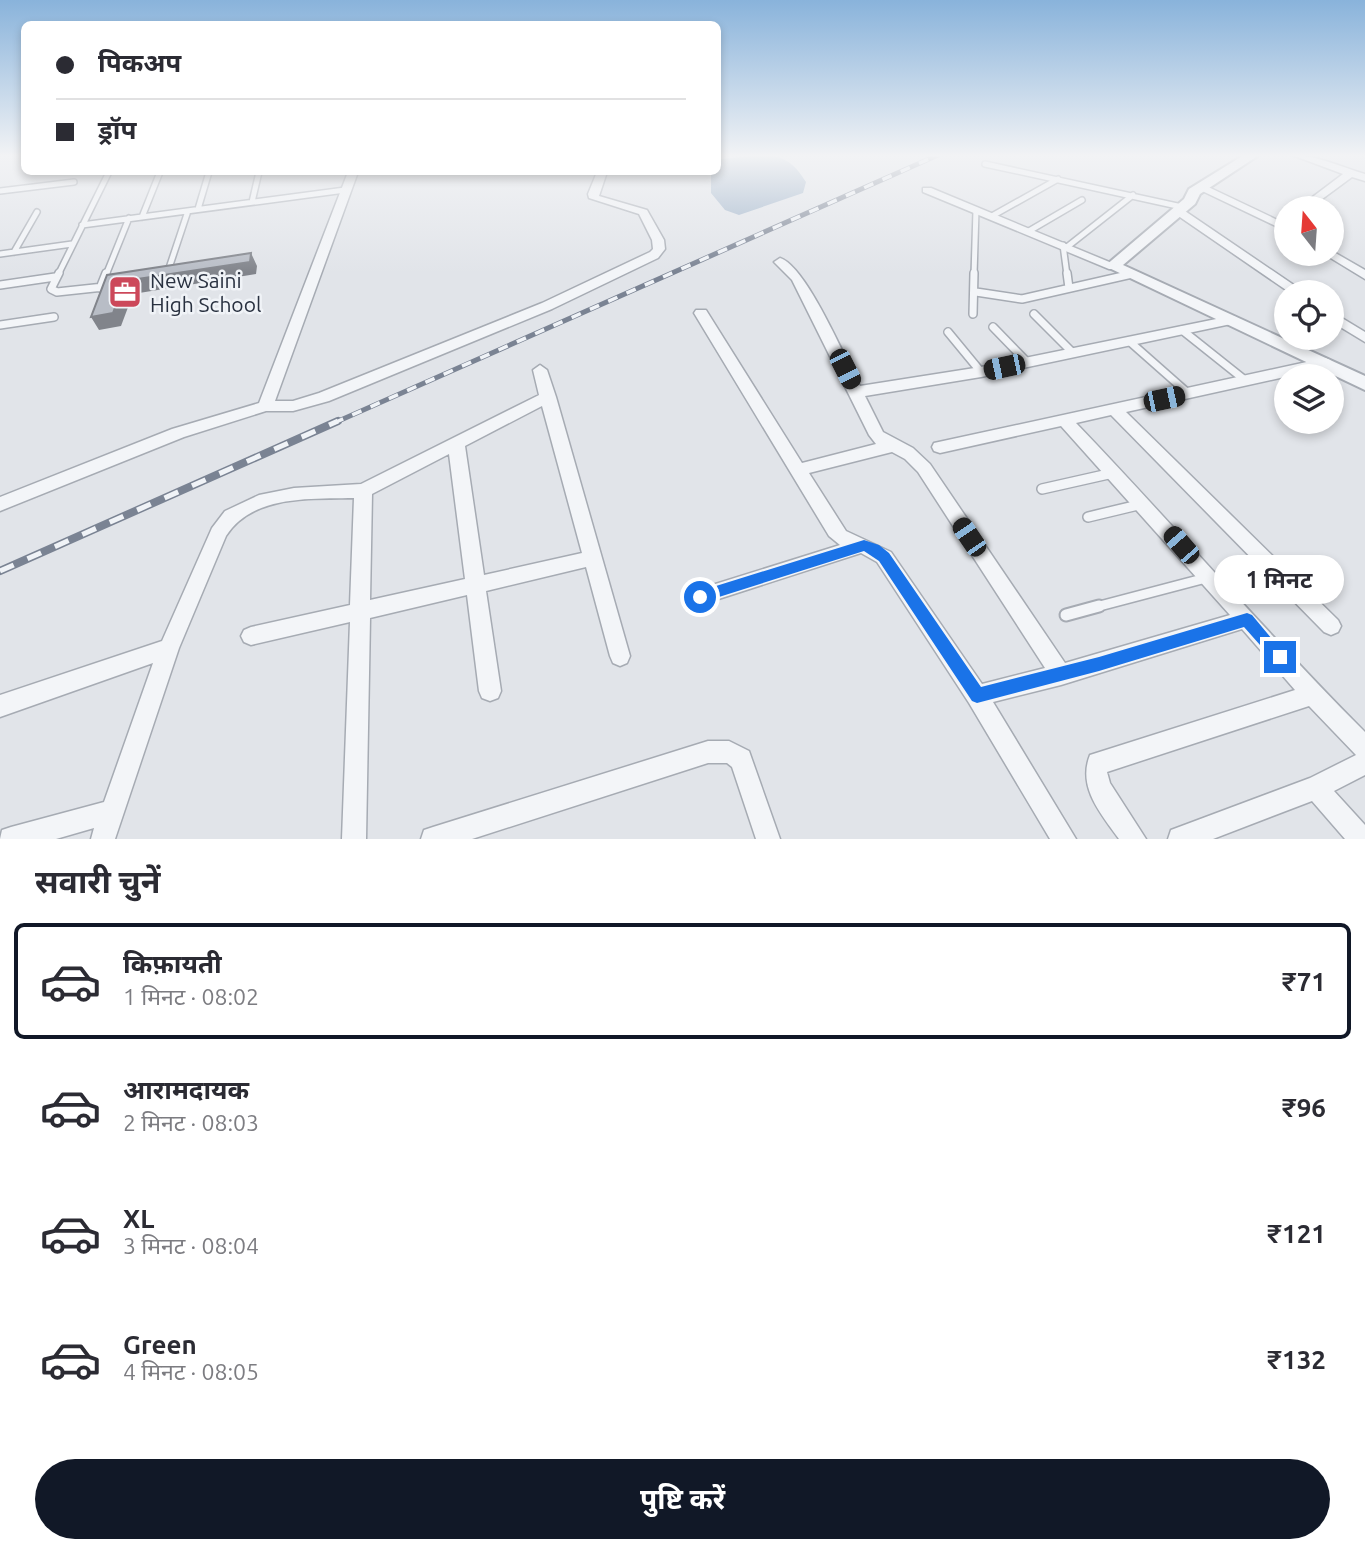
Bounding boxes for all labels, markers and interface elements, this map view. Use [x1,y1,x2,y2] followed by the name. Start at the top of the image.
[98,48,181,77] text: पिकअप
[98,115,136,144] text: ड्रॉप
[1274,196,1344,266] north arrow
[1274,196,1344,434] map controls
[150,268,261,316] place label: New Saini High School
[106,273,144,311] office icon: New Saini High School
[1274,280,1344,350] button: locate
[827,346,864,392] car
[982,352,1027,382] car
[1274,364,1344,434] button: layers
[1142,384,1187,414] car
[949,514,990,560] car
[1160,522,1203,568] car
[1215,556,1345,604] callout: 1 मिनट
[1246,567,1312,592] text: 1 मिनट
[684,581,716,613] route start
[1264,641,1296,673] route end
[35,863,160,899] text: सवारी चुनें
[123,949,222,978] text: किफ़ायती
[39,950,102,1013] icon: car
[1282,967,1326,996] text: ₹71
[123,984,259,1009] text: 1 मिनट · 08:02
[123,1075,249,1104] text: आरामदायक
[39,1076,102,1139] icon: car
[1282,1093,1326,1122] text: ₹96
[123,1110,259,1135] text: 2 मिनट · 08:03
[39,1202,102,1265] icon: car
[123,1204,154,1233] text: XL
[1267,1219,1326,1248] text: ₹121
[123,1233,259,1258] text: 3 मिनट · 08:04
[39,1328,102,1391] icon: car
[123,1330,197,1359] text: Green
[1267,1345,1326,1374] text: ₹132
[123,1359,259,1384] text: 4 मिनट · 08:05
[35,1459,1330,1539] button: पुष्टि करें

